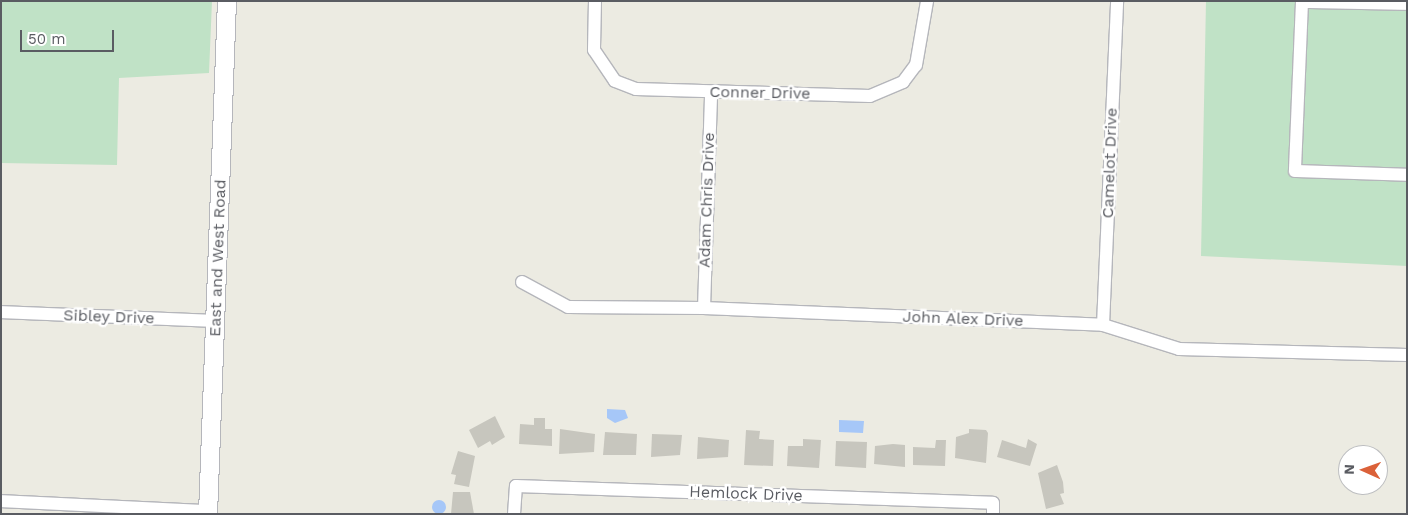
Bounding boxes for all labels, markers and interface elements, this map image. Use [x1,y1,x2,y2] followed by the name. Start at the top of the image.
[22,20,116,52] scale bar
[28,30,65,48] text: 50 m
[709,83,811,103] street label: Conner Drive
[1098,107,1122,219] street label: Camelot Drive
[695,132,719,268] street label: Adam Chris Drive
[206,179,230,337] street label: East and West Road
[63,306,155,328] street label: Sibley Drive
[902,307,1024,331] street label: John Alex Drive
[1338,445,1388,495] north arrow
[1341,464,1357,475] text: N
[689,482,803,506] street label: Hemlock Drive

